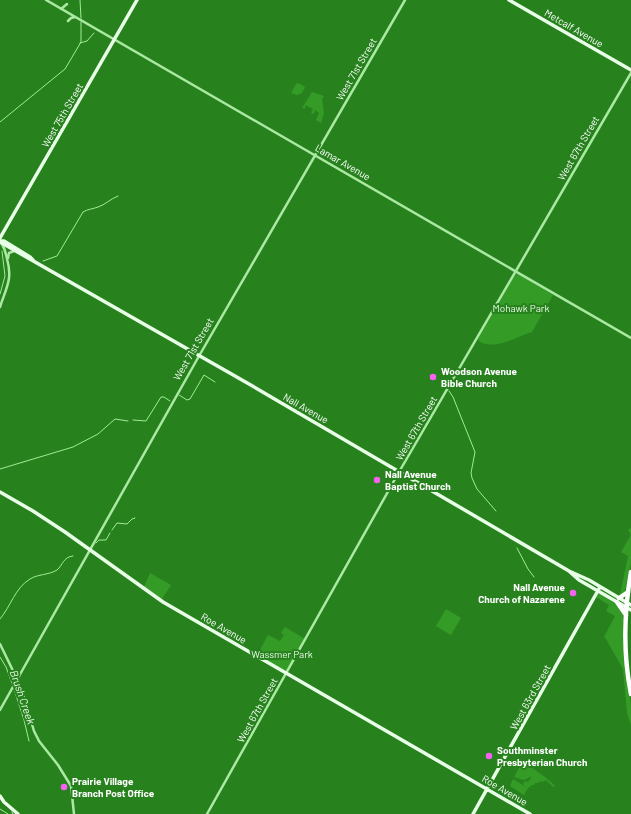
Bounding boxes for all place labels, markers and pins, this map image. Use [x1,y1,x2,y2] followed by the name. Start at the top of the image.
[441,365,517,389] place label: Woodson Avenue Bible Church
[428,372,438,382] marker: Woodson Avenue Bible Church
[385,468,451,492] place label: Nall Avenue Baptist Church
[372,475,382,485] marker: Nall Avenue Baptist Church
[478,581,566,605] place label: Nall Avenue Church of Nazarene
[568,588,578,598] marker: Nall Avenue Church of Nazarene
[497,744,587,768] place label: Southminster Presbyterian Church
[484,751,494,761] marker: Southminster Presbyterian Church
[72,775,155,799] place label: Prairie Village Branch Post Office
[59,782,69,792] marker: Prairie Village Branch Post Office

